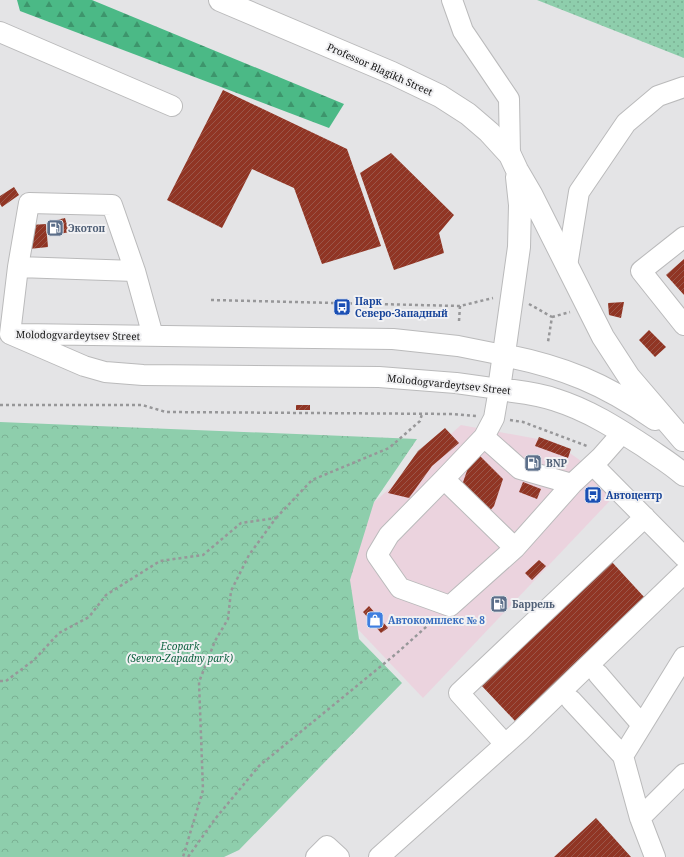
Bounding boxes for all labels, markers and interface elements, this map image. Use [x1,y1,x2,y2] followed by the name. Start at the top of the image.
[325,39,435,99] street label: Professor Blagikh Street
[45,218,65,238] fuel station icon: Экотоп
[68,221,105,235] place label: Экотоп
[355,294,448,320] place label: Парк Северо-Западный
[332,297,352,317] bus stop icon: Парк Северо-Западный
[16,327,141,343] street label: Molodogvardeytsev Street
[386,371,512,398] street label: Molodogvardeytsev Street
[523,453,543,473] fuel station icon: BNP
[546,456,568,470] place label: BNP
[583,485,603,505] bus stop icon: Автоцентр
[606,488,663,502] place label: Автоцентр
[489,594,509,614] fuel station icon: Баррель
[512,597,555,611] place label: Баррель
[365,610,385,630] shop icon: Автокомплекс № 8
[388,613,485,627] place label: Автокомплекс № 8
[127,639,233,665] park label: Ecopark (Severo-Zapadny park)

